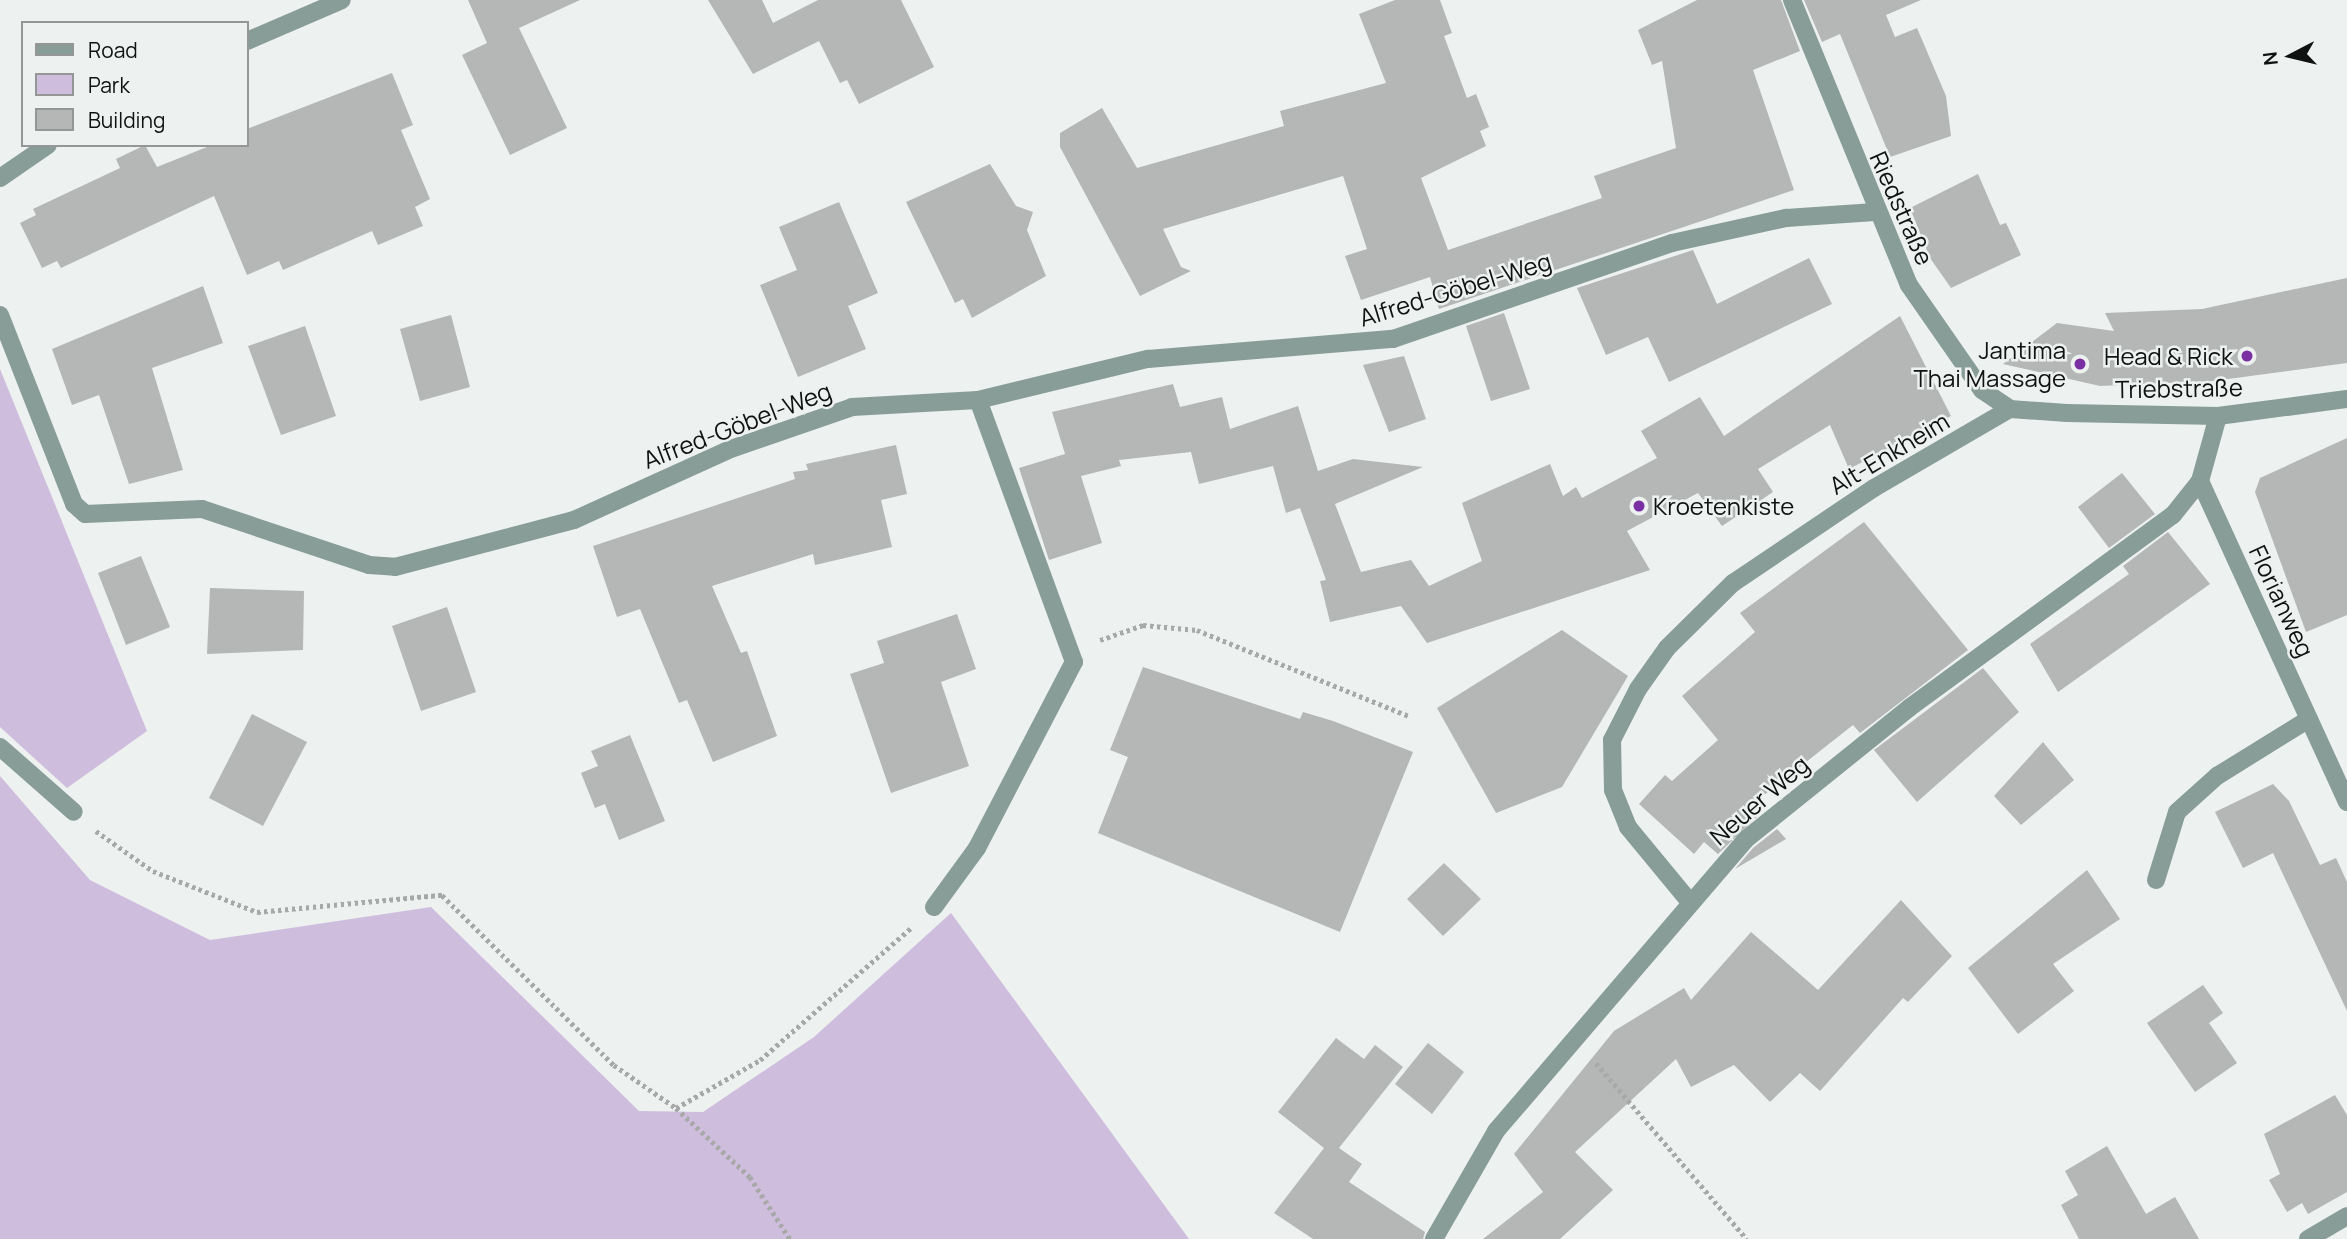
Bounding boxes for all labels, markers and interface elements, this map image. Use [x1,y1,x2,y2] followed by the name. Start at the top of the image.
[21,21,248,147] legend
[2256,21,2326,91] north arrow
[88,36,138,64] text: Road
[2256,50,2284,67] text: N
[88,71,130,99] text: Park
[88,106,165,134] text: Building
[1864,147,1940,269] street label: Riedstraße
[1356,246,1554,332] street label: Alfred-Göbel-Weg
[1913,336,2066,392] place label: Jantima Thai Massage
[2104,342,2233,370] place label: Head & Rick
[2239,348,2255,364] marker: Head & Rick
[2072,356,2088,372] marker: Jantima Thai Massage
[2115,372,2243,404] street label: Triebstraße
[639,376,835,474] street label: Alfred-Göbel-Weg
[1824,406,1954,500] street label: Alt-Enkheim
[1653,492,1794,520] place label: Kroetenkiste
[1631,498,1647,514] marker: Kroetenkiste
[2244,541,2320,661] street label: Florianweg
[1704,749,1814,851] street label: Neuer Weg

